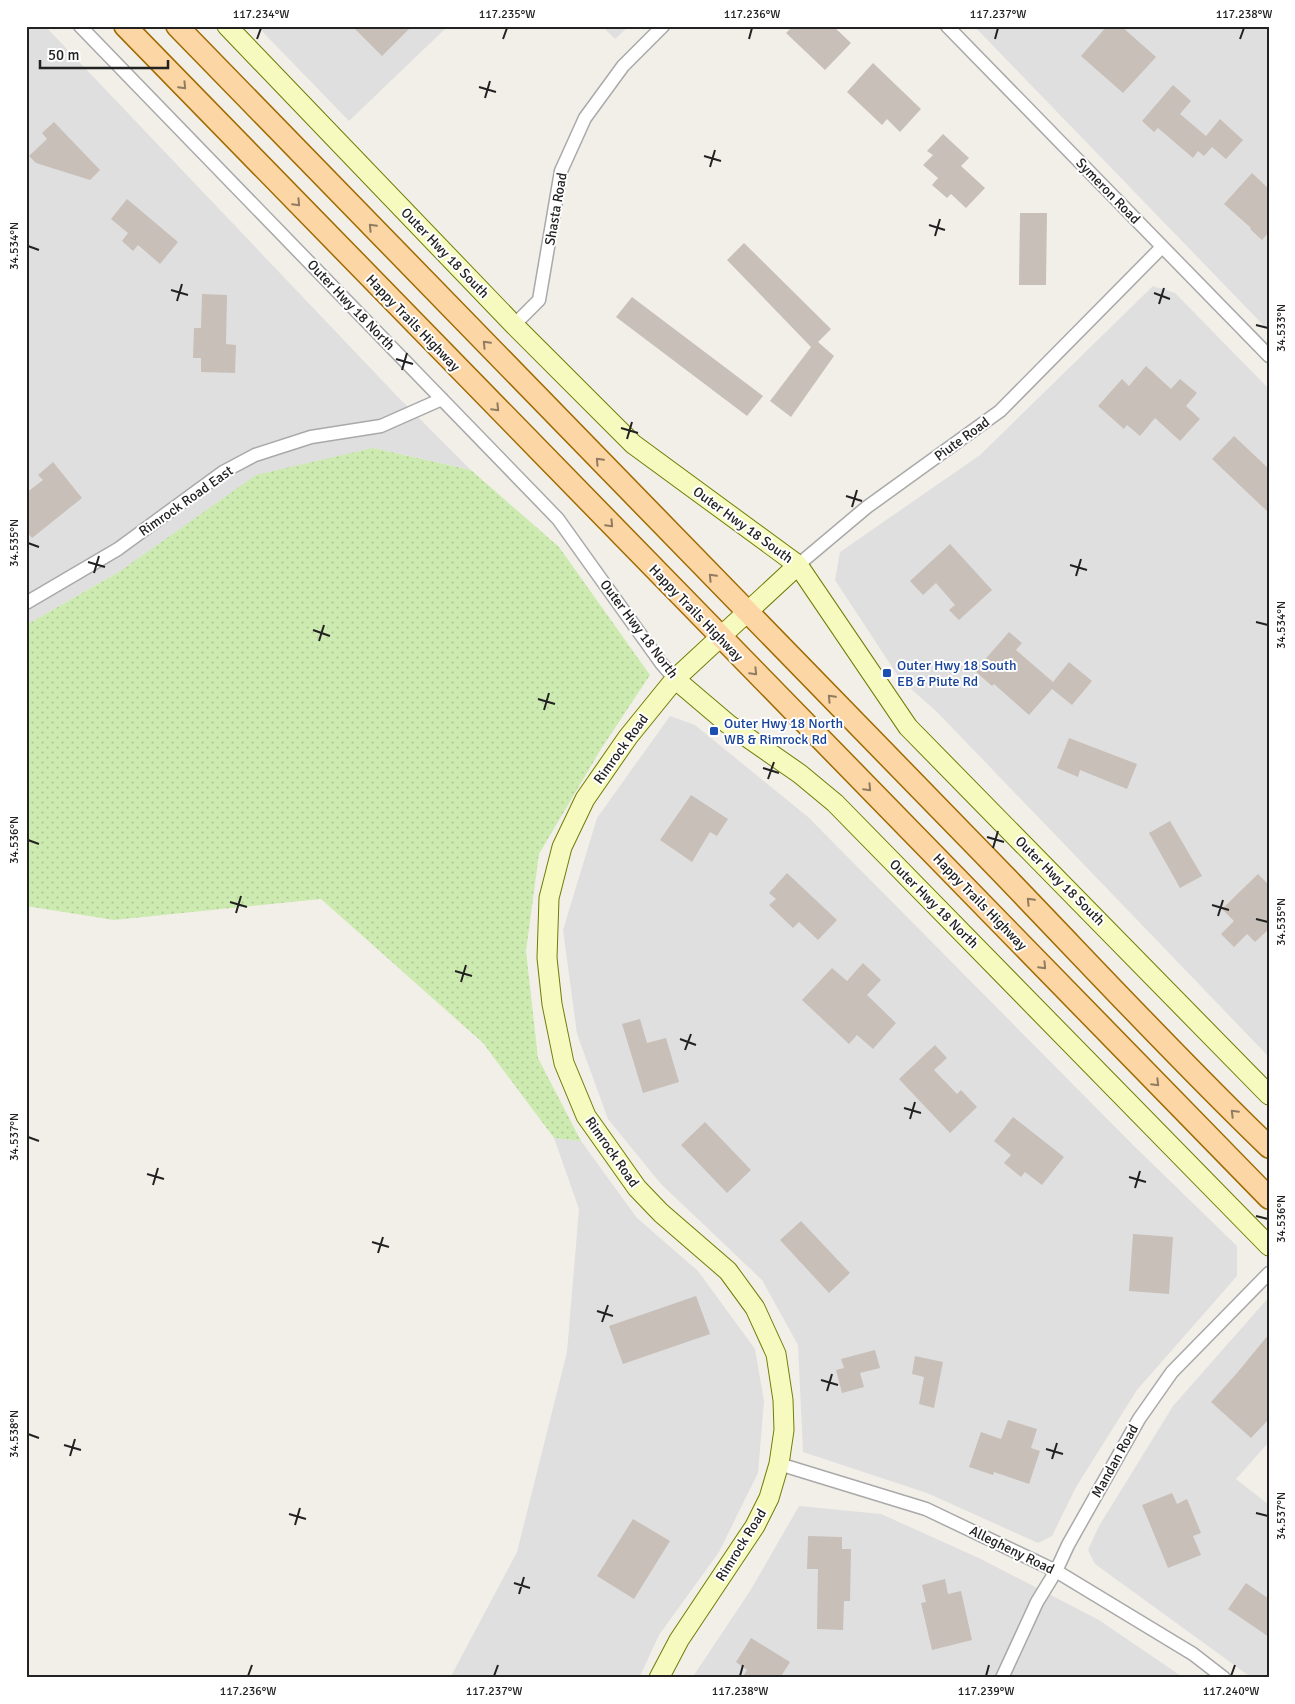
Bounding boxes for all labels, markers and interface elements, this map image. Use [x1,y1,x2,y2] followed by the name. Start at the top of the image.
[233,7,289,22] text: 117.234°W
[479,7,535,22] text: 117.235°W
[724,7,780,22] text: 117.236°W
[970,7,1026,22] text: 117.237°W
[1216,7,1272,22] text: 117.238°W
[40,38,168,70] scale bar
[48,46,79,64] text: 50 m
[178,81,187,90] one-way arrow
[1072,155,1144,227] street label: Symeron Road
[541,171,571,247] street label: Shasta Road
[291,197,300,206] one-way arrow
[397,204,493,302] street label: Outer Hwy 18 South
[7,222,22,270] text: 34.534°N
[369,224,378,233] one-way arrow
[304,256,398,354] street label: Outer Hwy 18 North
[362,271,464,375] street label: Happy Trails Highway
[1274,304,1289,352] text: 34.533°N
[483,341,492,350] one-way arrow
[491,402,500,411] one-way arrow
[931,413,993,465] street label: Piute Road
[596,457,605,466] one-way arrow
[136,462,237,540] street label: Rimrock Road East
[690,483,796,567] street label: Outer Hwy 18 South
[7,519,22,567] text: 34.535°N
[604,519,613,528] one-way arrow
[645,561,747,665] street label: Happy Trails Highway
[709,574,718,583] one-way arrow
[596,576,682,682] street label: Outer Hwy 18 North
[1274,601,1289,649] text: 34.534°N
[897,657,1017,690] place label: Outer Hwy 18 South EB & Piute Rd
[748,666,757,675] one-way arrow
[881,667,893,679] marker: Outer Hwy 18 South EB & Piute Rd
[827,695,836,704] one-way arrow
[590,711,652,787] street label: Rimrock Road
[724,715,843,748] place label: Outer Hwy 18 North WB & Rimrock Rd
[708,725,720,737] marker: Outer Hwy 18 North WB & Rimrock Rd
[862,782,871,791] one-way arrow
[7,816,22,864] text: 34.536°N
[1012,833,1108,929] street label: Outer Hwy 18 South
[929,850,1031,954] street label: Happy Trails Highway
[886,856,982,952] street label: Outer Hwy 18 North
[1027,898,1036,907] one-way arrow
[1274,898,1289,946] text: 34.535°N
[1037,961,1046,970] one-way arrow
[1150,1077,1159,1086] one-way arrow
[1231,1109,1240,1118] one-way arrow
[7,1113,22,1161] text: 34.537°N
[581,1113,643,1191] street label: Rimrock Road
[1274,1195,1289,1243] text: 34.536°N
[7,1410,22,1458] text: 34.538°N
[1088,1421,1142,1501] street label: Mandan Road
[1274,1492,1289,1540] text: 34.537°N
[712,1506,770,1584] street label: Rimrock Road
[967,1522,1057,1578] street label: Allegheny Road
[220,1684,276,1699] text: 117.236°W
[466,1684,522,1699] text: 117.237°W
[712,1684,768,1699] text: 117.238°W
[958,1684,1014,1699] text: 117.239°W
[1203,1684,1259,1699] text: 117.240°W

